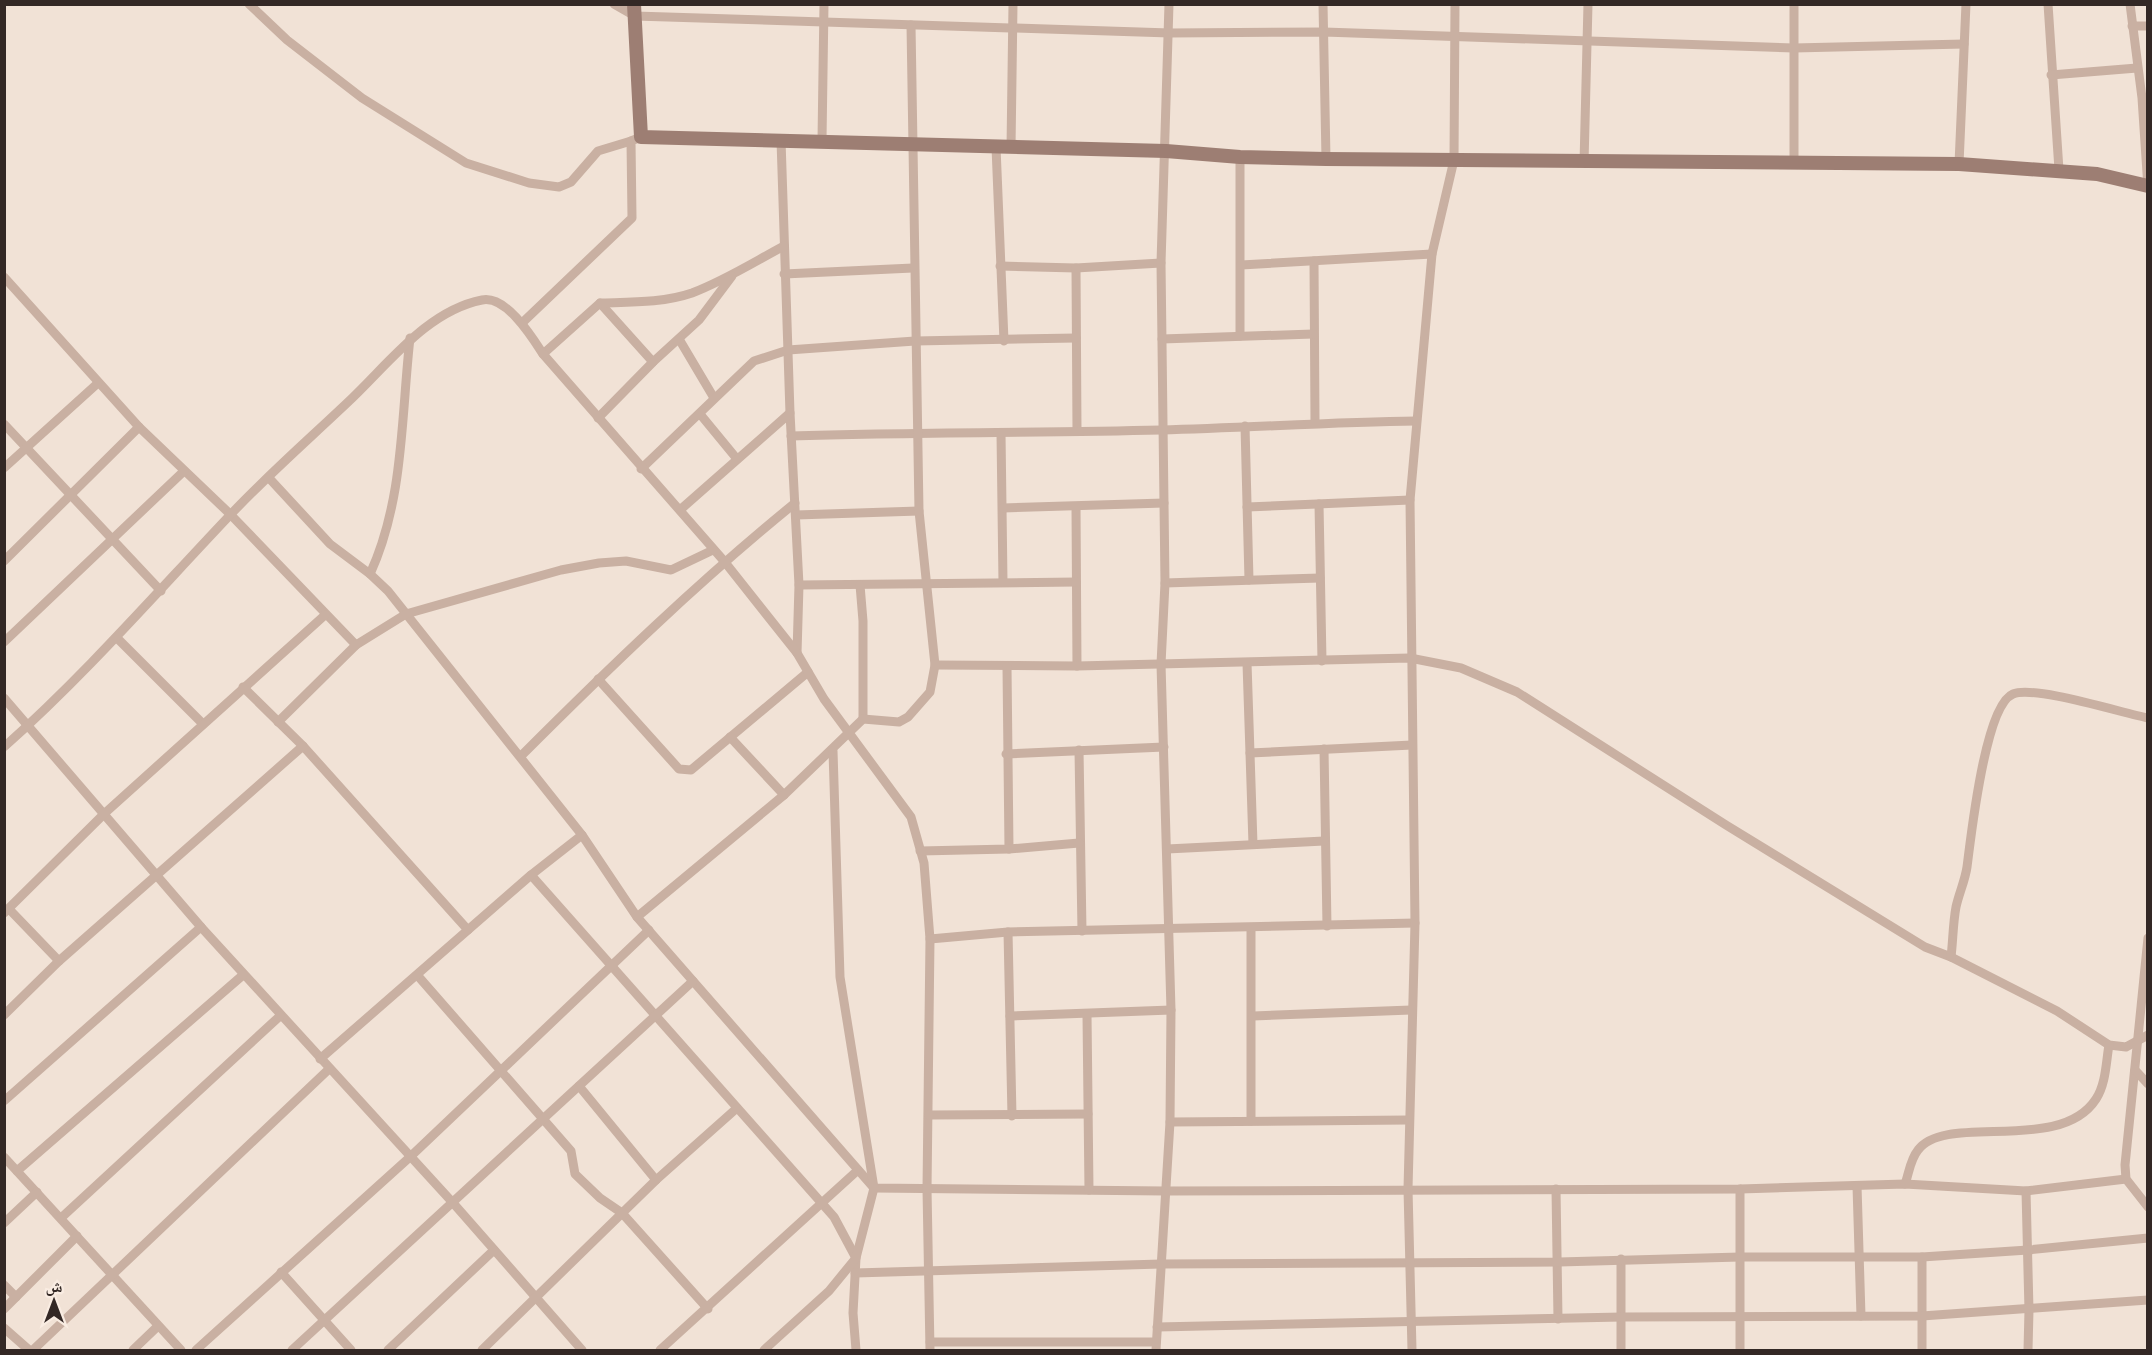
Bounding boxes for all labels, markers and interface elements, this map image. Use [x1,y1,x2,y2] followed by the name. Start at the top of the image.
[24,1271,84,1331] north arrow
[46,1275,63,1297] text: ش

